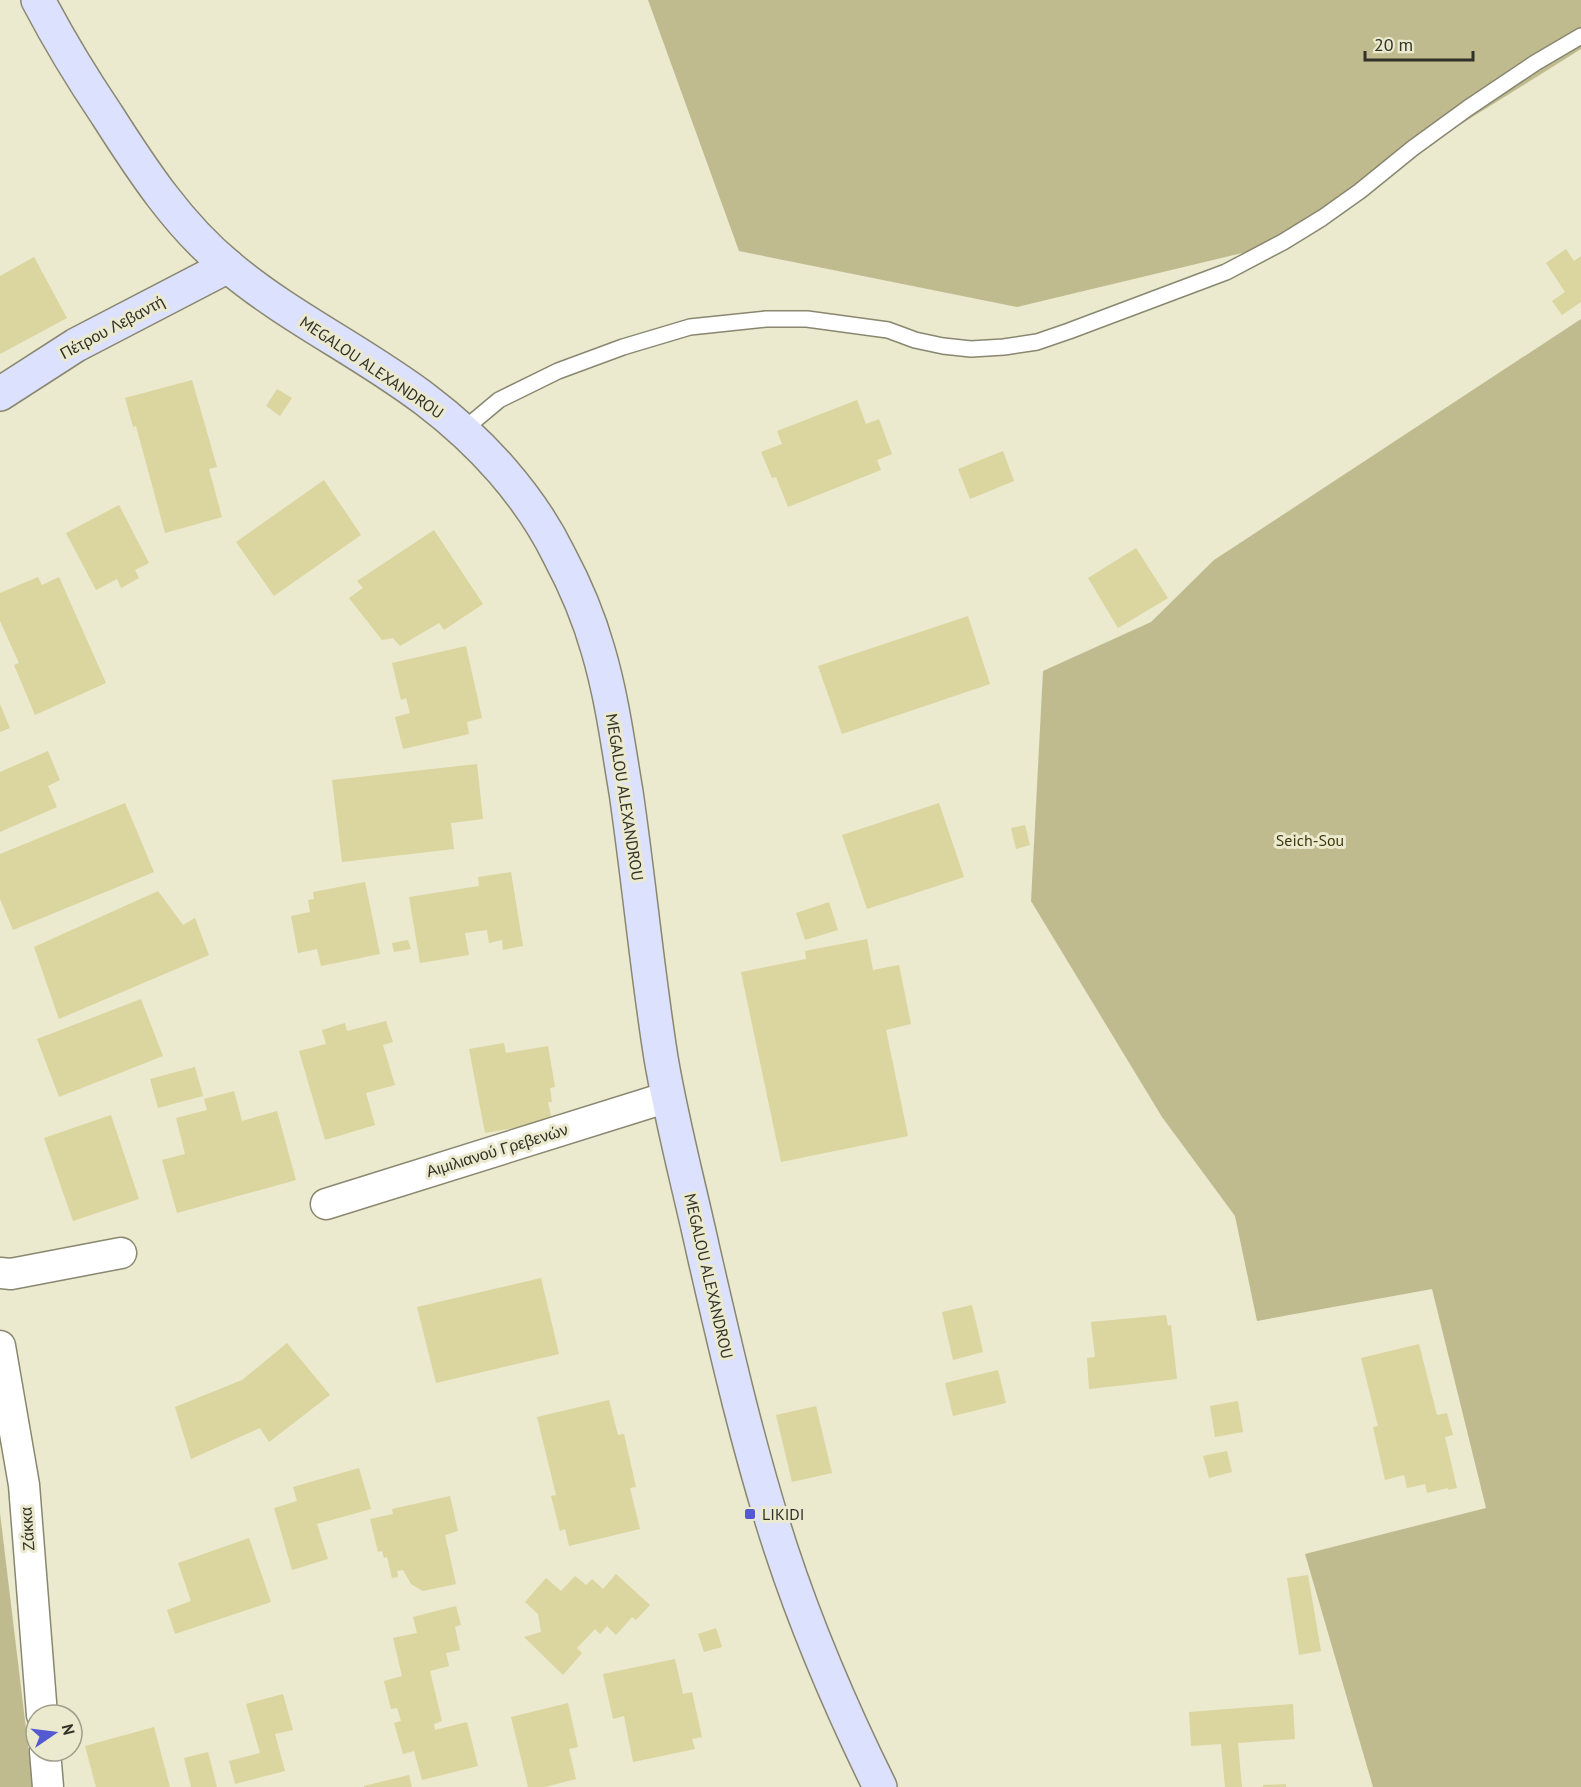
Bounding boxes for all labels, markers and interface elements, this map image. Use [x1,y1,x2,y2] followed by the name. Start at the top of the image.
[1365,24,1473,62] scale bar
[1374,33,1413,56] text: 20 m
[56,291,168,363] street label: Πέτρου Λεβαντή
[296,311,448,423] street label: MEGALOU ALEXANDROU
[602,712,648,882] street label: MEGALOU ALEXANDROU
[1276,830,1344,850] park label: Seich-Sou
[424,1119,570,1181] street label: Αιμιλιανού Γρεβενών
[680,1191,738,1361] street label: MEGALOU ALEXANDROU
[762,1504,804,1524] place label: LIKIDI
[15,1506,39,1552] street label: Ζάκκα
[743,1507,757,1521] marker: LIKIDI
[24,1703,84,1763] north arrow
[58,1722,80,1737] text: N

